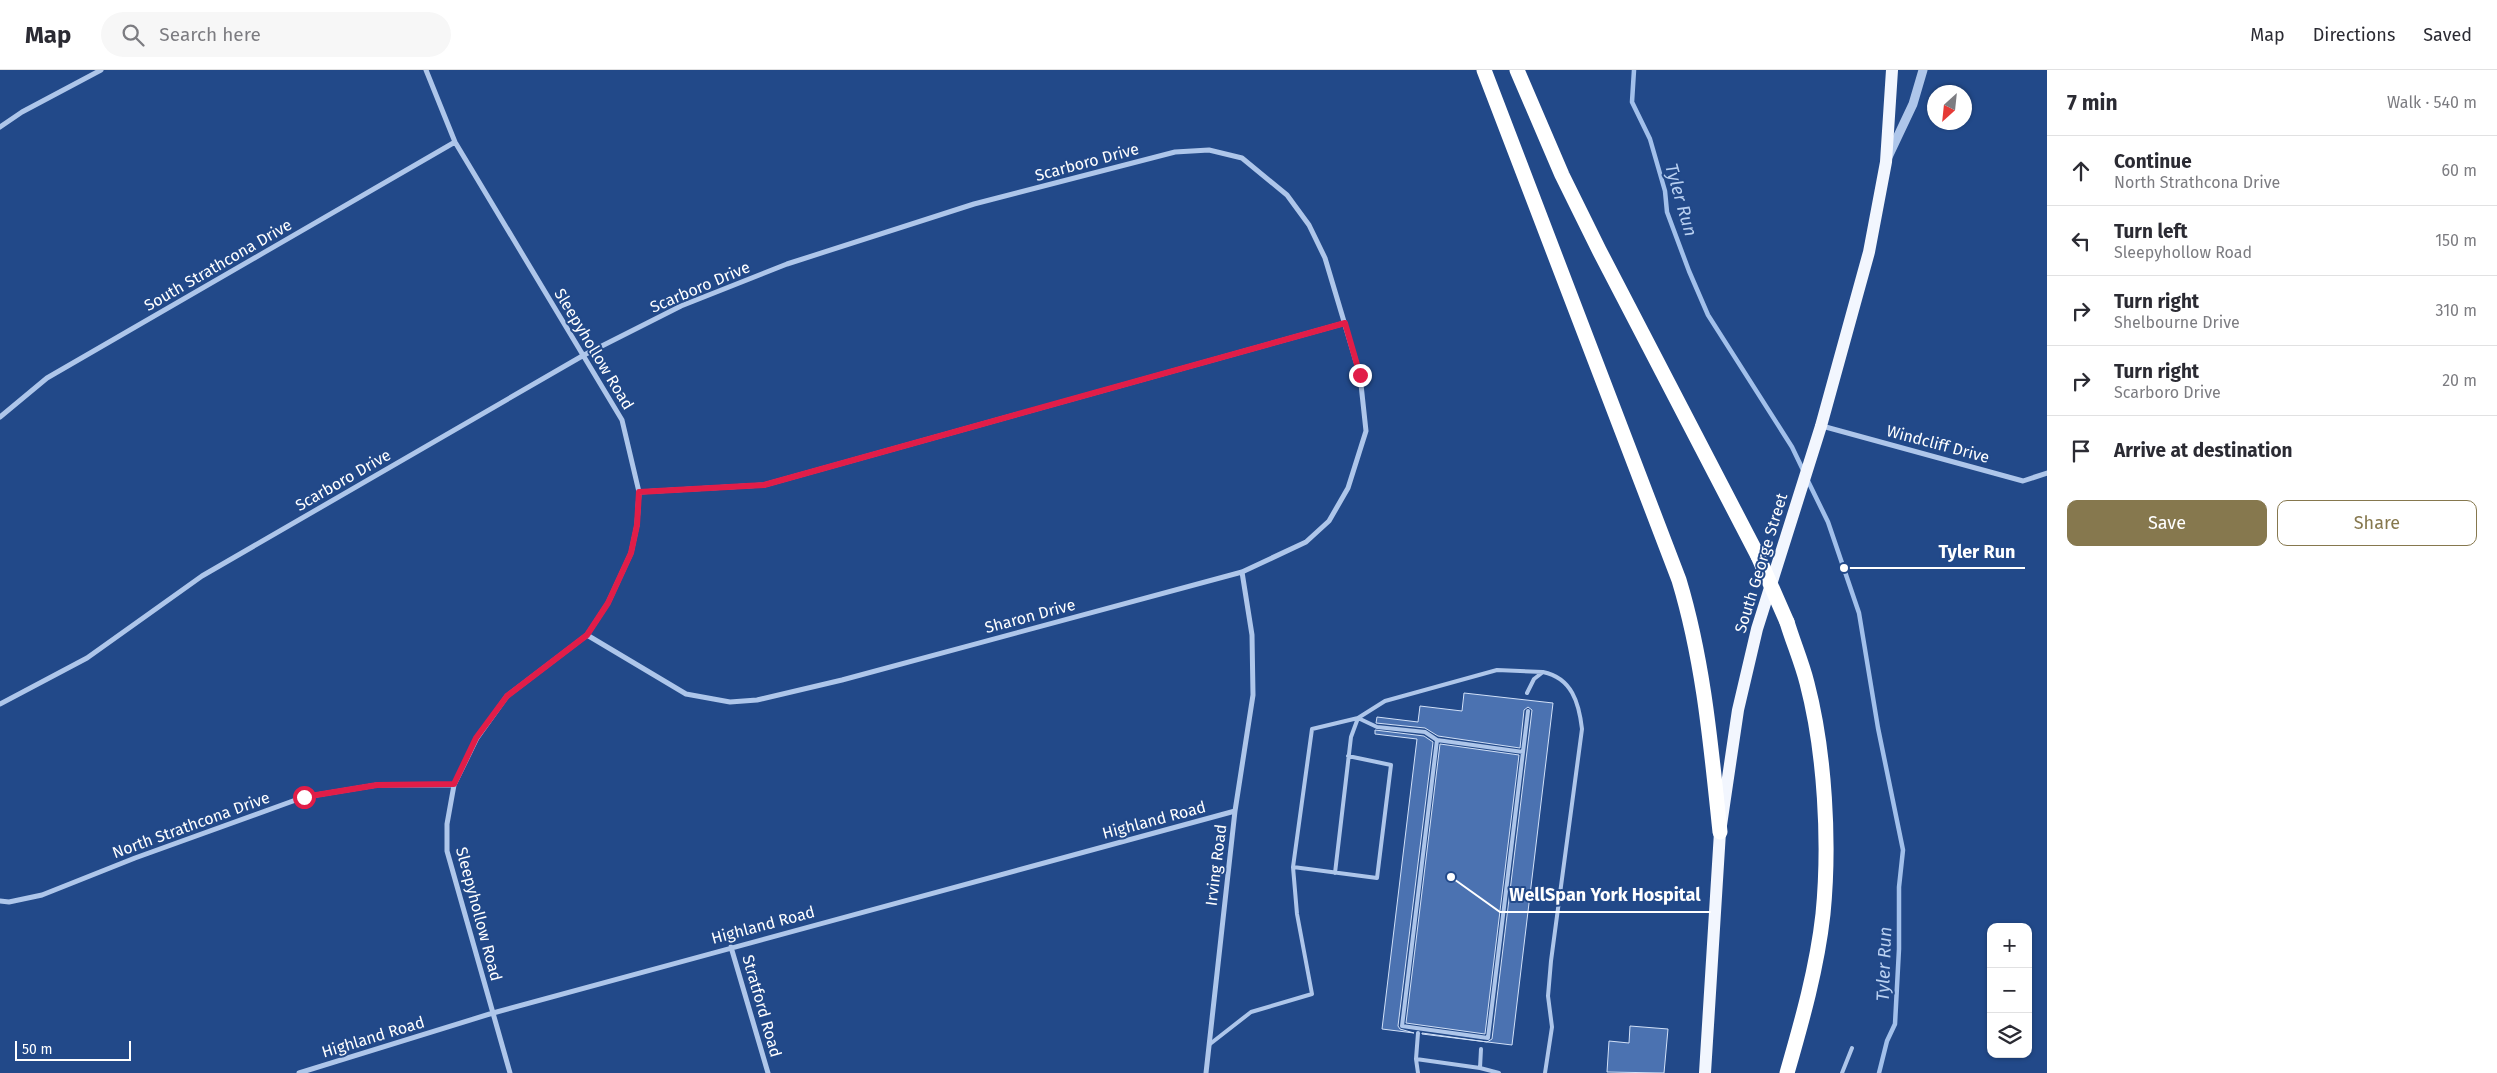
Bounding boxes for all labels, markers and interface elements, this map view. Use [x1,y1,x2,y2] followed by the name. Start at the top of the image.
[101,12,451,57] search box
[25,21,71,49] text: Map
[119,21,147,49] icon: search
[159,23,261,46] text: Search here
[2250,24,2285,46] text: Map
[2313,24,2395,46] text: Directions
[2423,24,2472,46] text: Saved
[1927,85,1972,130] north arrow
[2067,90,2118,116] text: 7 min
[2387,93,2477,112] text: Walk · 540 m
[1033,139,1141,185] street label: Scarboro Drive
[2114,150,2192,173] text: Continue
[2067,157,2095,185] icon: ahead
[1660,161,1702,239] water label: Tyler Run
[2442,161,2477,180] text: 60 m
[2114,173,2280,192] text: North Strathcona Drive
[141,215,295,315] street label: South Strathcona Drive
[2114,220,2188,243] text: Turn left
[2067,227,2095,255] icon: left
[2435,231,2477,250] text: 150 m
[2114,243,2252,262] text: Sleepyhollow Road
[647,257,753,317] street label: Scarboro Drive
[550,285,638,413] street label: Sleepyhollow Road
[2114,290,2199,313] text: Turn right
[2067,297,2095,325] icon: right
[2436,301,2477,320] text: 310 m
[2114,313,2240,332] text: Shelbourne Drive
[2114,360,2199,383] text: Turn right
[1349,364,1372,387] route end
[2067,367,2095,395] icon: right
[2442,371,2477,390] text: 20 m
[2114,383,2221,402] text: Scarboro Drive
[1884,421,1992,467] street label: Windcliff Drive
[2067,437,2095,465] icon: arrive
[2114,439,2293,462] text: Arrive at destination
[292,445,394,515] street label: Scarboro Drive
[1731,491,1791,635] street label: South George Street
[2067,500,2267,546] button: Save
[2277,500,2477,546] button: Share
[1929,535,2025,568] callout: Tyler Run
[1939,541,2015,563] text: Tyler Run
[983,595,1077,637] street label: Sharon Drive
[293,786,316,809] route start
[110,788,272,862] street label: North Strathcona Drive
[1100,797,1208,843] street label: Highland Road
[1202,823,1230,907] street label: Irving Road
[452,845,506,983] street label: Sleepyhollow Road
[1500,879,1711,912] callout: WellSpan York Hospital
[1509,884,1701,906] text: WellSpan York Hospital
[709,902,817,948] street label: Highland Road
[1987,923,2032,1058] map controls
[1987,923,2032,968] button: +
[1872,926,1896,1002] water label: Tyler Run
[738,953,786,1059] street label: Stratford Road
[1987,968,2032,1013] button: −
[319,1012,427,1062] street label: Highland Road
[1987,1013,2032,1058] button: layers
[15,1038,131,1061] scale bar
[22,1041,53,1058] text: 50 m

